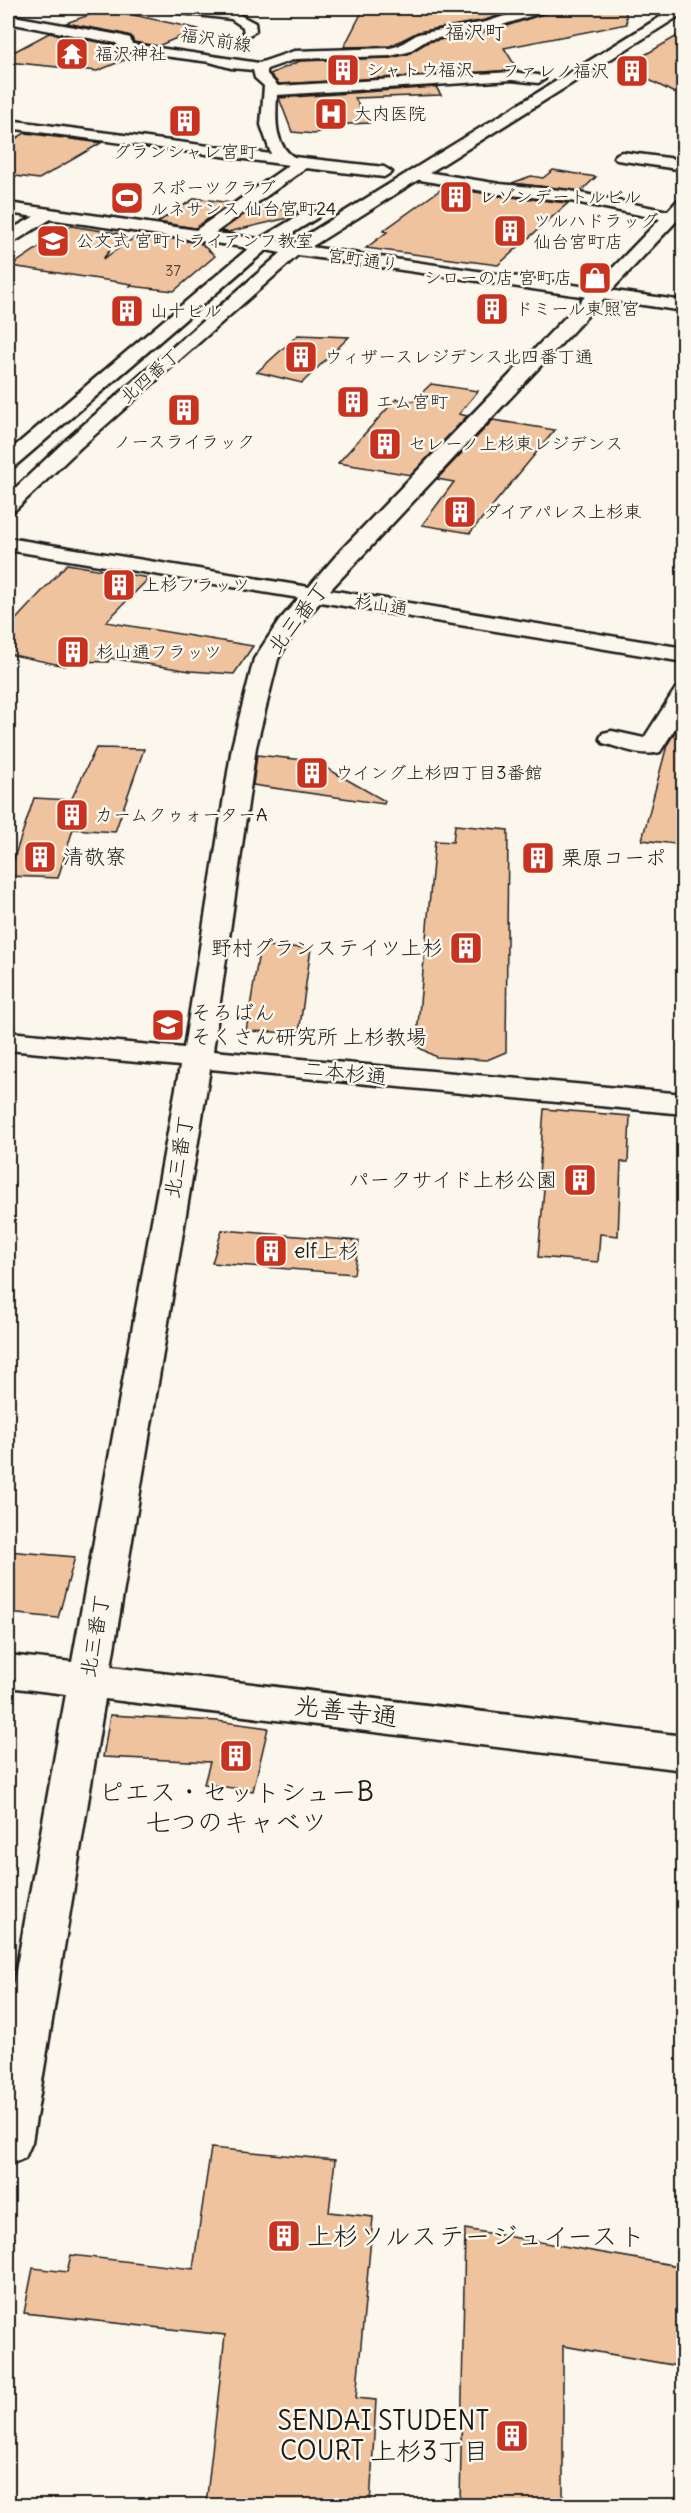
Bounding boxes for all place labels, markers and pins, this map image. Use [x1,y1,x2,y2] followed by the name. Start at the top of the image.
[54,36,90,72] temple icon: 福沢神社
[95,42,167,65] place label: 福沢神社
[325,52,361,88] building icon: シャトウ福沢
[614,53,650,89] building icon: ファレノ福沢
[366,58,474,81] place label: シャトウ福沢
[502,59,609,82] place label: ファレノ福沢
[313,96,349,132] hospital icon: 大内医院
[354,102,426,125] place label: 大内医院
[167,103,203,139] building icon: グランシャレ宮町
[113,140,257,163] place label: グランシャレ宮町
[150,176,336,220] place label: スポーツクラブ ルネサンス 仙台宮町24
[438,179,474,215] building icon: レゾンデートルビル
[109,180,145,216] sports icon: スポーツクラブ ルネサンス 仙台宮町24
[479,185,641,208] place label: レゾンデートルビル
[533,209,658,253] place label: ツルハドラッグ 仙台宮町店
[492,213,528,249] building icon: ツルハドラッグ 仙台宮町店
[35,223,71,259] school or university icon: 公文式 宮町トライアンフ教室
[76,229,314,252] place label: 公文式 宮町トライアンフ教室
[577,260,613,296] shop icon: シローの店 宮町店
[424,266,572,289] place label: シローの店 宮町店
[474,291,510,327] building icon: ドミール東照宮
[109,293,145,329] building icon: 山十ビル
[515,297,640,320] place label: ドミール東照宮
[150,299,222,322] place label: 山十ビル
[283,339,319,375] building icon: ウィザースレジデンス北四番丁通
[324,345,593,368] place label: ウィザースレジデンス北四番丁通
[335,384,371,420] building icon: エム宮町
[376,390,448,413] place label: エム宮町
[166,392,202,428] building icon: ノースライラック
[367,426,403,462] building icon: セレーノ上杉東レジデンス
[113,430,255,453] place label: ノースライラック
[408,432,623,455] place label: セレーノ上杉東レジデンス
[442,494,478,530] building icon: ダイアパレス上杉東
[483,500,642,523] place label: ダイアパレス上杉東
[101,567,137,603] building icon: 上杉フラッツ
[142,573,250,596] place label: 上杉フラッツ
[55,634,91,670] building icon: 杉山通フラッツ
[96,640,222,663] place label: 杉山通フラッツ
[294,755,330,791] building icon: ウイング上杉四丁目3番館
[335,761,543,784] place label: ウイング上杉四丁目3番館
[54,797,90,833] building icon: カームクゥォーターA
[95,803,267,826] place label: カームクゥォーターA
[22,839,58,875] building icon: 清敬寮
[520,840,556,876] building icon: 栗原コーポ
[63,843,126,870] place label: 清敬寮
[561,844,666,871] place label: 栗原コーポ
[448,930,484,966] building icon: 野村グランステイツ上杉
[211,934,443,961] place label: 野村グランステイツ上杉
[191,999,427,1050] place label: そろばん そくさん研究所 上杉教場
[150,1007,186,1043] school or university icon: そろばん そくさん研究所 上杉教場
[562,1162,598,1198] building icon: パークサイド上杉公園
[348,1166,557,1193] place label: パークサイド上杉公園
[253,1233,289,1269] building icon: elf上杉
[294,1237,359,1264] place label: elf上杉
[218,1738,254,1774] building icon: ピエス・セットシューB 七つのキャベツ
[98,1775,374,1838] place label: ピエス・セットシューB 七つのキャベツ
[266,2218,302,2254] building icon: 上杉ソルステージュイースト
[307,2219,646,2252] place label: 上杉ソルステージュイースト
[278,2404,489,2467] place label: SENDAI STUDENT COURT 上杉3丁目
[494,2418,530,2454] building icon: SENDAI STUDENT COURT 上杉3丁目

